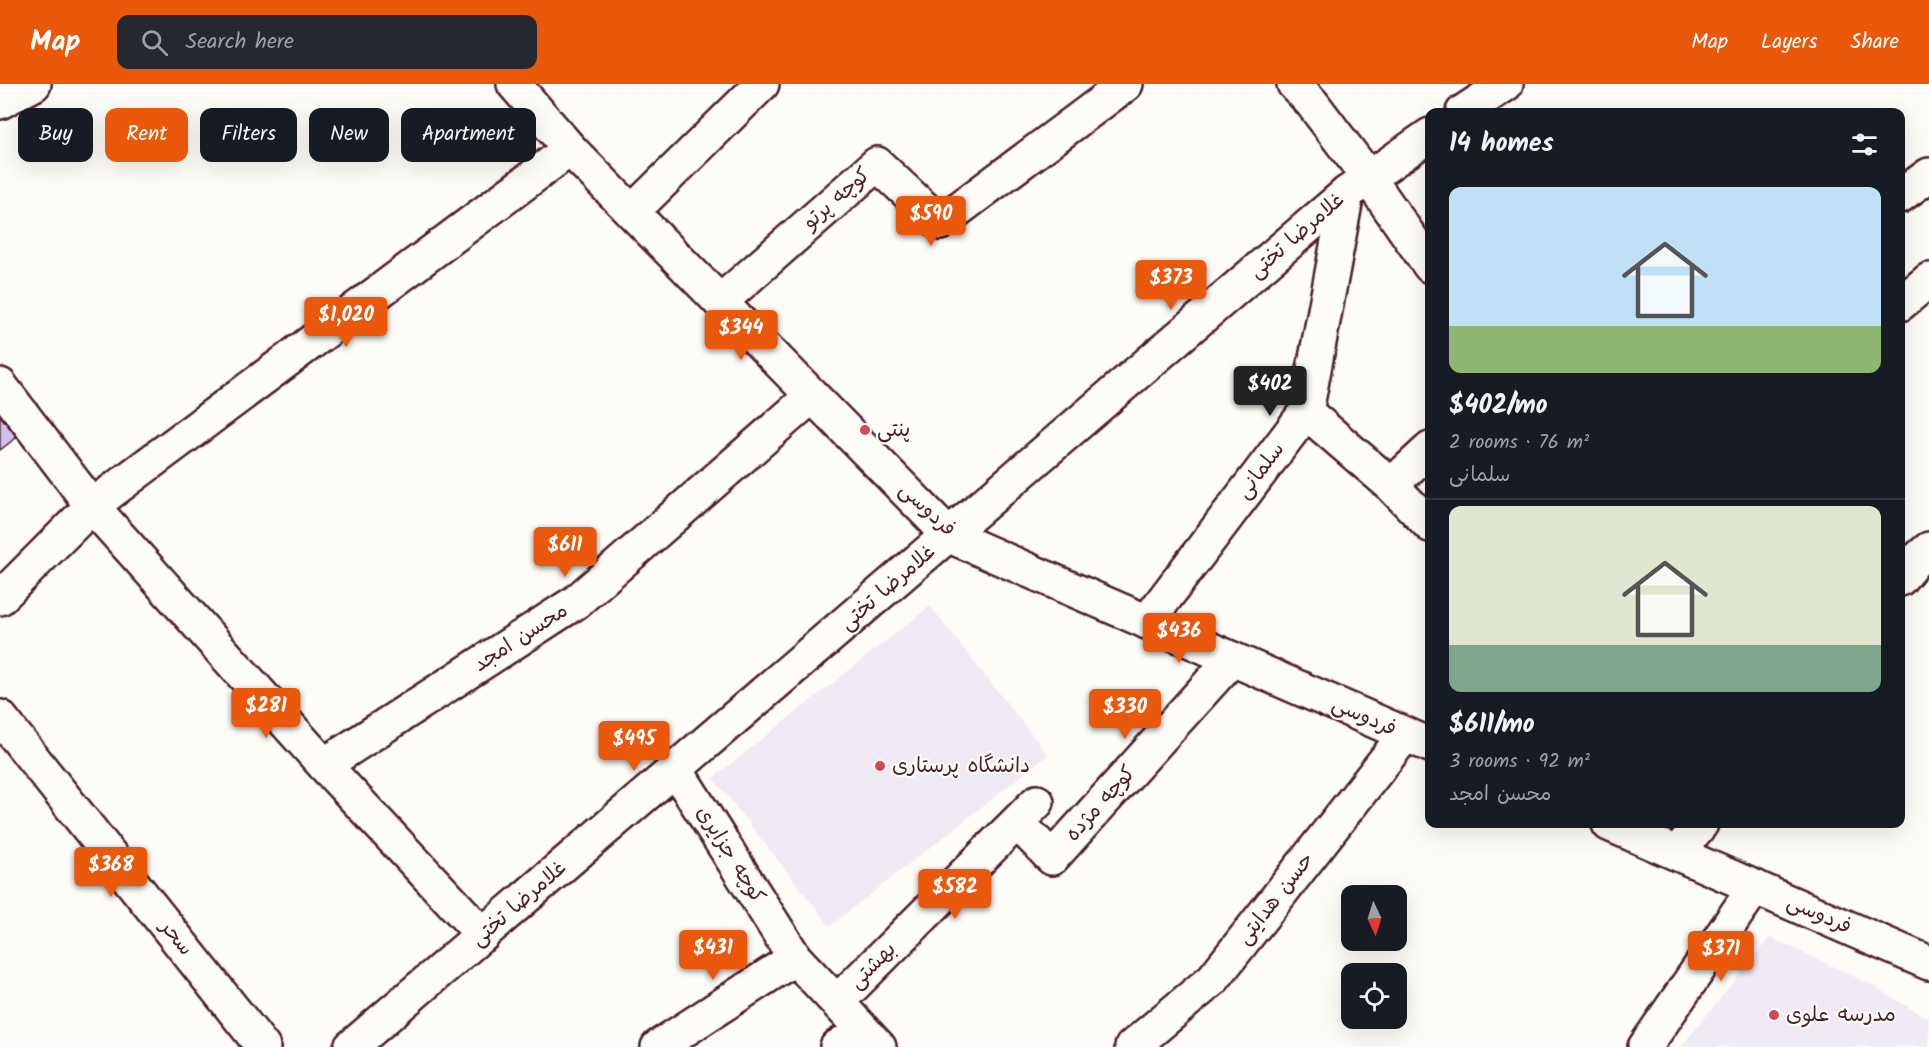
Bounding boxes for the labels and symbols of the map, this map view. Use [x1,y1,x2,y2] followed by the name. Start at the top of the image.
[795,160,879,239] street label: کوچه پرتو
[1242,185,1352,287] street label: غلامرضا تختی
[895,196,967,247] pin: $590
[1135,260,1207,311] pin: $373
[297,297,395,348] pin: $1,020
[705,310,777,361] pin: $344
[1234,366,1306,417] pin: $402
[877,414,910,447] place label: پنتی
[858,423,872,437] marker: پنتی
[1228,435,1294,507] street label: سلمانی
[891,475,963,545] street label: فردوسی
[529,527,601,578] pin: $611
[833,537,943,639] street label: غلامرضا تختی
[467,595,575,681] street label: محسن امجد
[1143,613,1215,664] pin: $436
[230,688,302,739] pin: $281
[1326,688,1402,746] street label: فردوسی
[1089,689,1161,740] pin: $330
[598,721,670,772] pin: $495
[892,750,1030,783] place label: دانشگاه پرستاری
[1058,758,1144,850] street label: کوچه مژده
[873,759,887,773] marker: دانشگاه پرستاری
[687,799,773,911] street label: کوچه جزایری
[1229,845,1323,953] street label: حسن هدایتی
[75,847,147,898] pin: $368
[464,853,574,955] street label: غلامرضا تختی
[919,869,991,920] pin: $582
[1341,885,1407,951] north arrow
[1781,886,1857,944] street label: فردوسی
[150,911,201,963] street label: سحر
[677,930,749,981] pin: $431
[1685,931,1757,982] pin: $371
[841,934,905,998] street label: بهشتی
[1786,999,1896,1032] place label: مدرسه علوی
[1767,1008,1781,1022] marker: مدرسه علوی

